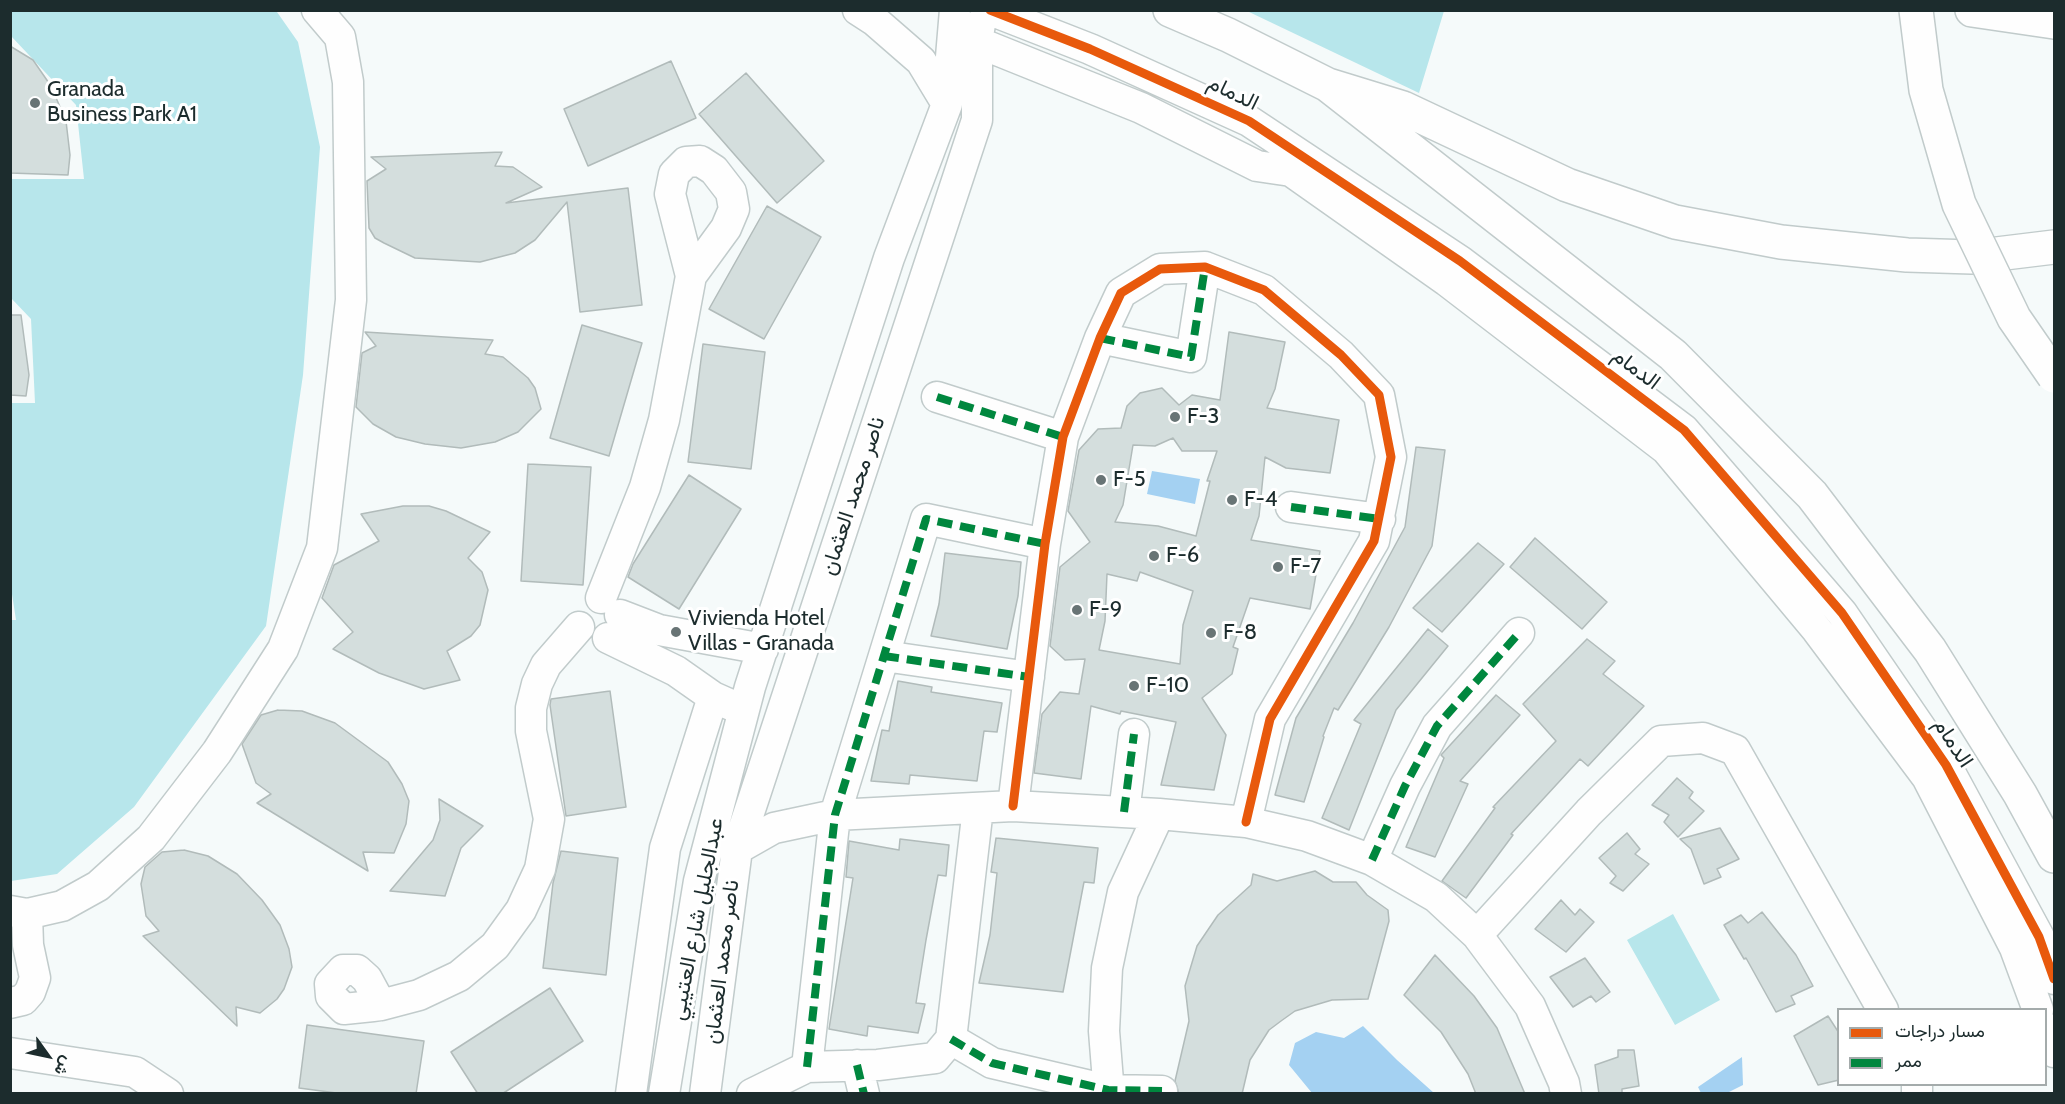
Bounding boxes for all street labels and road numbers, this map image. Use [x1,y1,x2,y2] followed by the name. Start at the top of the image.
[1203,69,1263,117] street label: الدمام
[1607,342,1665,396] street label: الدمام
[815,413,891,579] street label: ناصر محمد العثمان
[1927,713,1979,773] street label: الدمام
[664,816,730,1022] street label: عبدالجليل شارع العتيبي
[699,878,745,1046] street label: ناصر محمد العثمان

